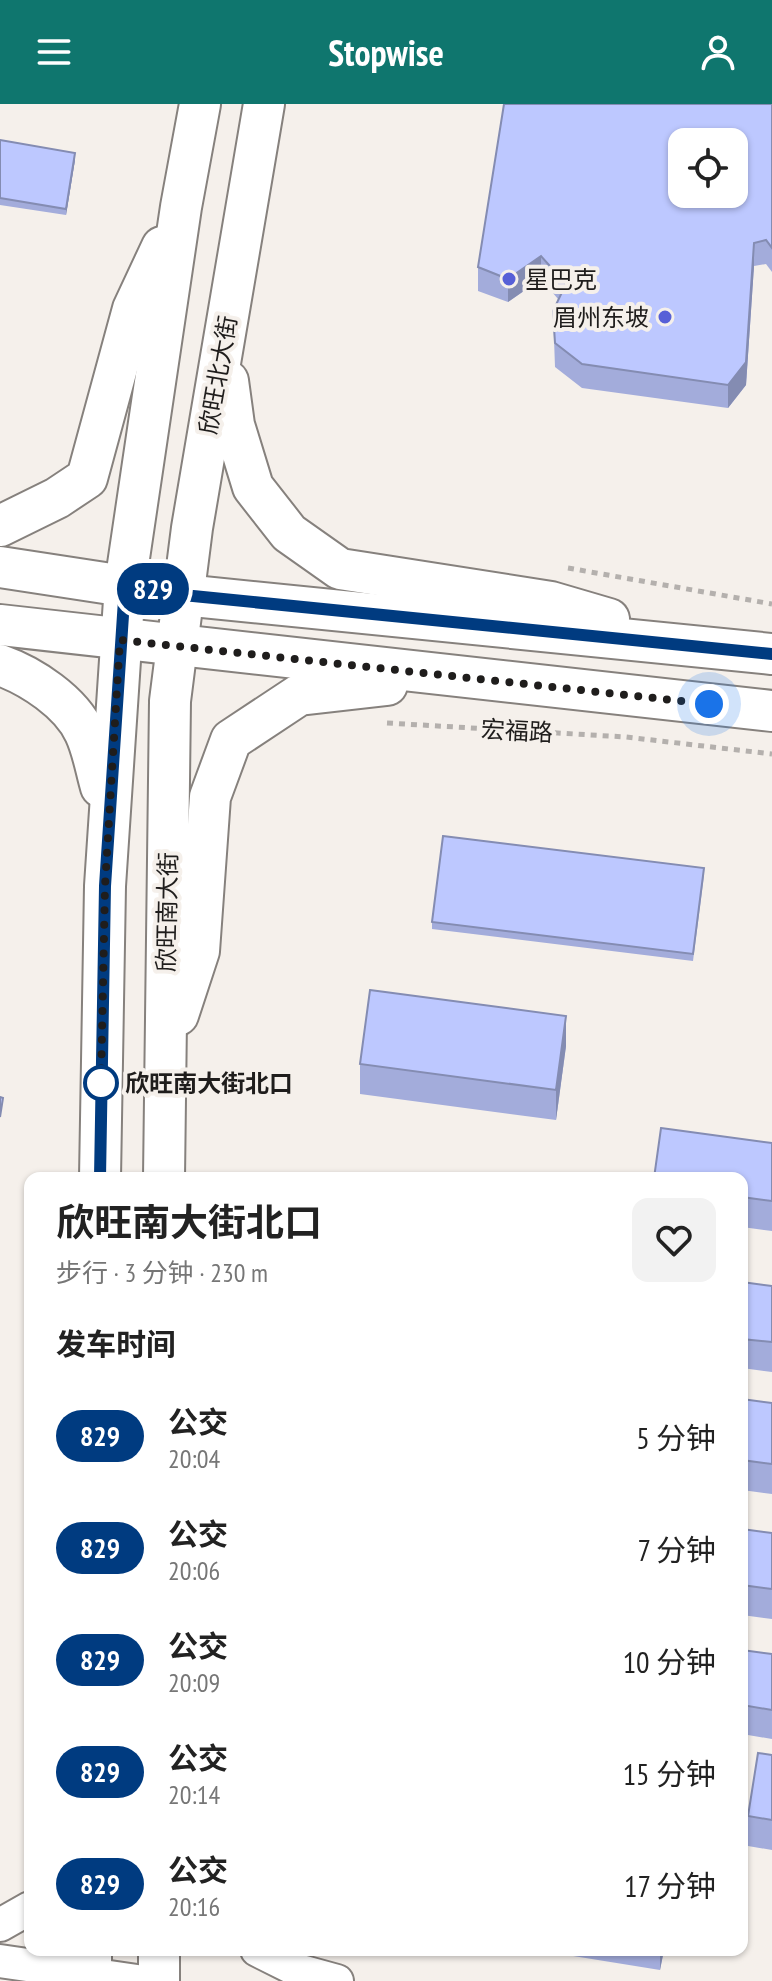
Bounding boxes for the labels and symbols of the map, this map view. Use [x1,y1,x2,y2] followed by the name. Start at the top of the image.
[525,264,597,295] place label: 星巴克
[500,270,518,288] marker: 星巴克
[553,302,649,333] place label: 眉州东坡
[656,308,674,326] marker: 眉州东坡
[192,313,244,437] street label: 欣旺北大街
[107,563,199,615] line badge: 829
[689,684,729,724] your location
[480,714,554,748] street label: 宏福路
[150,852,184,972] street label: 欣旺南大街
[84,1066,118,1100] marker: 欣旺南大街北口
[125,1068,293,1099] place label: 欣旺南大街北口

